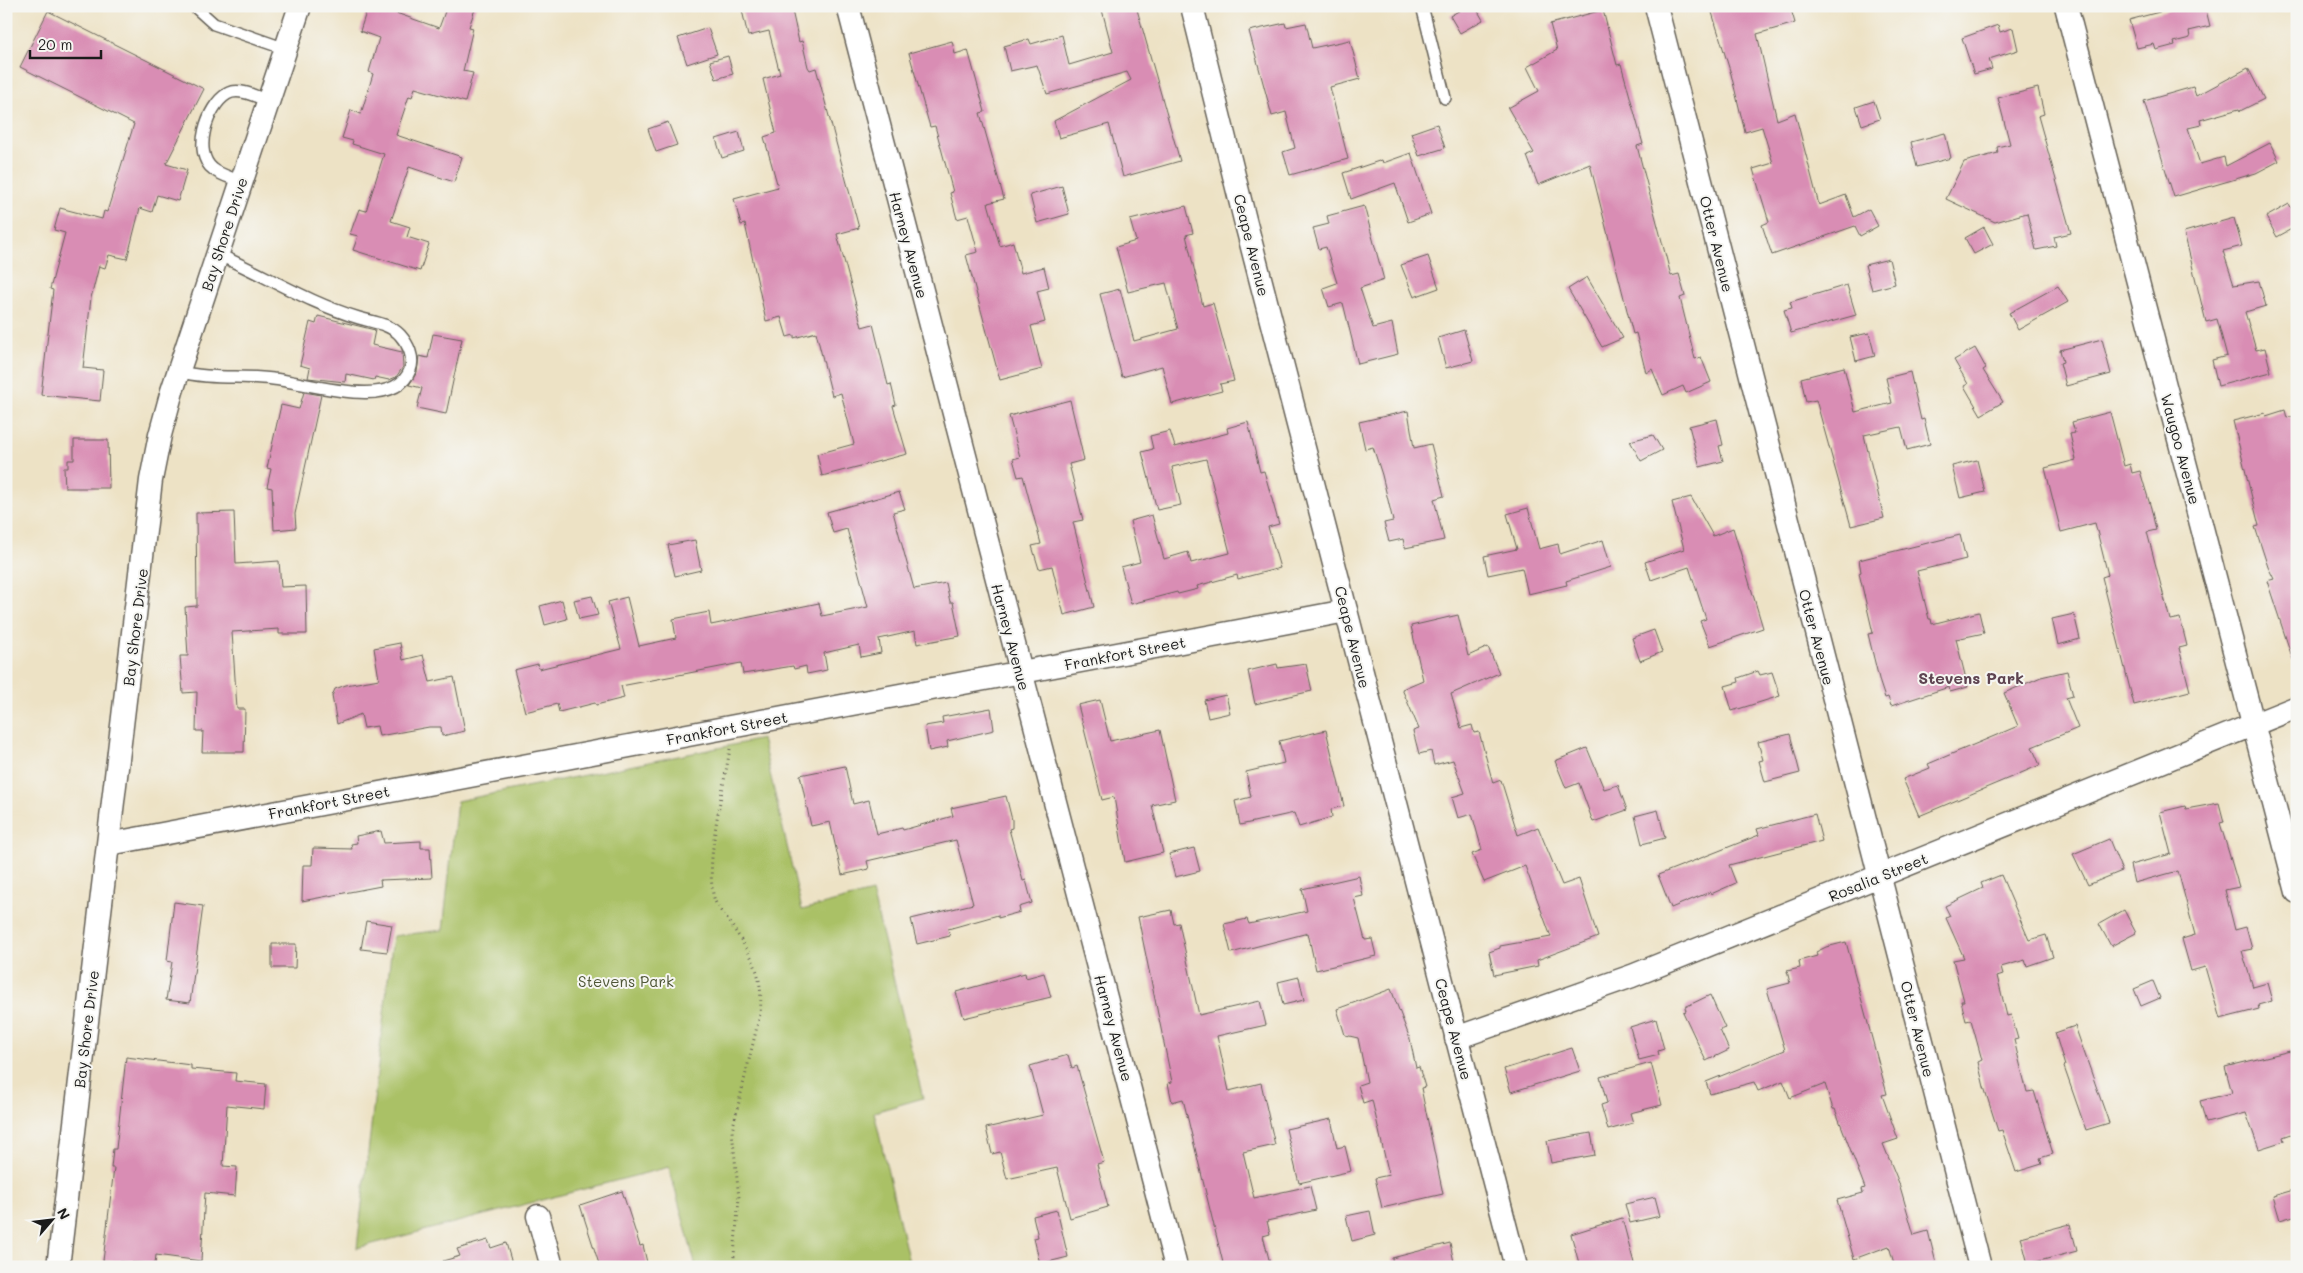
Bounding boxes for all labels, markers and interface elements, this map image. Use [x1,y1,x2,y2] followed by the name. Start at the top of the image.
[30,28,101,60] scale bar
[38,34,72,54] text: 20 m
[196,175,252,293] street label: Bay Shore Drive
[885,189,933,301] street label: Harney Avenue
[1230,192,1274,298] street label: Ceape Avenue
[1695,194,1739,294] street label: Otter Avenue
[2157,391,2205,507] street label: Waugoo Avenue
[118,567,152,687] street label: Bay Shore Drive
[987,581,1035,693] street label: Harney Avenue
[1331,584,1375,690] street label: Ceape Avenue
[1795,587,1839,687] street label: Otter Avenue
[1063,631,1187,675] street label: Frankfort Street
[1918,667,2024,688] district label: Stevens Park
[665,706,789,750] street label: Frankfort Street
[267,780,391,824] street label: Frankfort Street
[1825,848,1931,906] street label: Rosalia Street
[69,969,103,1089] street label: Bay Shore Drive
[578,971,674,991] park label: Stevens Park
[1090,972,1138,1084] street label: Harney Avenue
[1431,976,1477,1082] street label: Ceape Avenue
[1896,979,1940,1079] street label: Otter Avenue
[28,1196,78,1246] north arrow
[53,1205,75,1223] text: N

